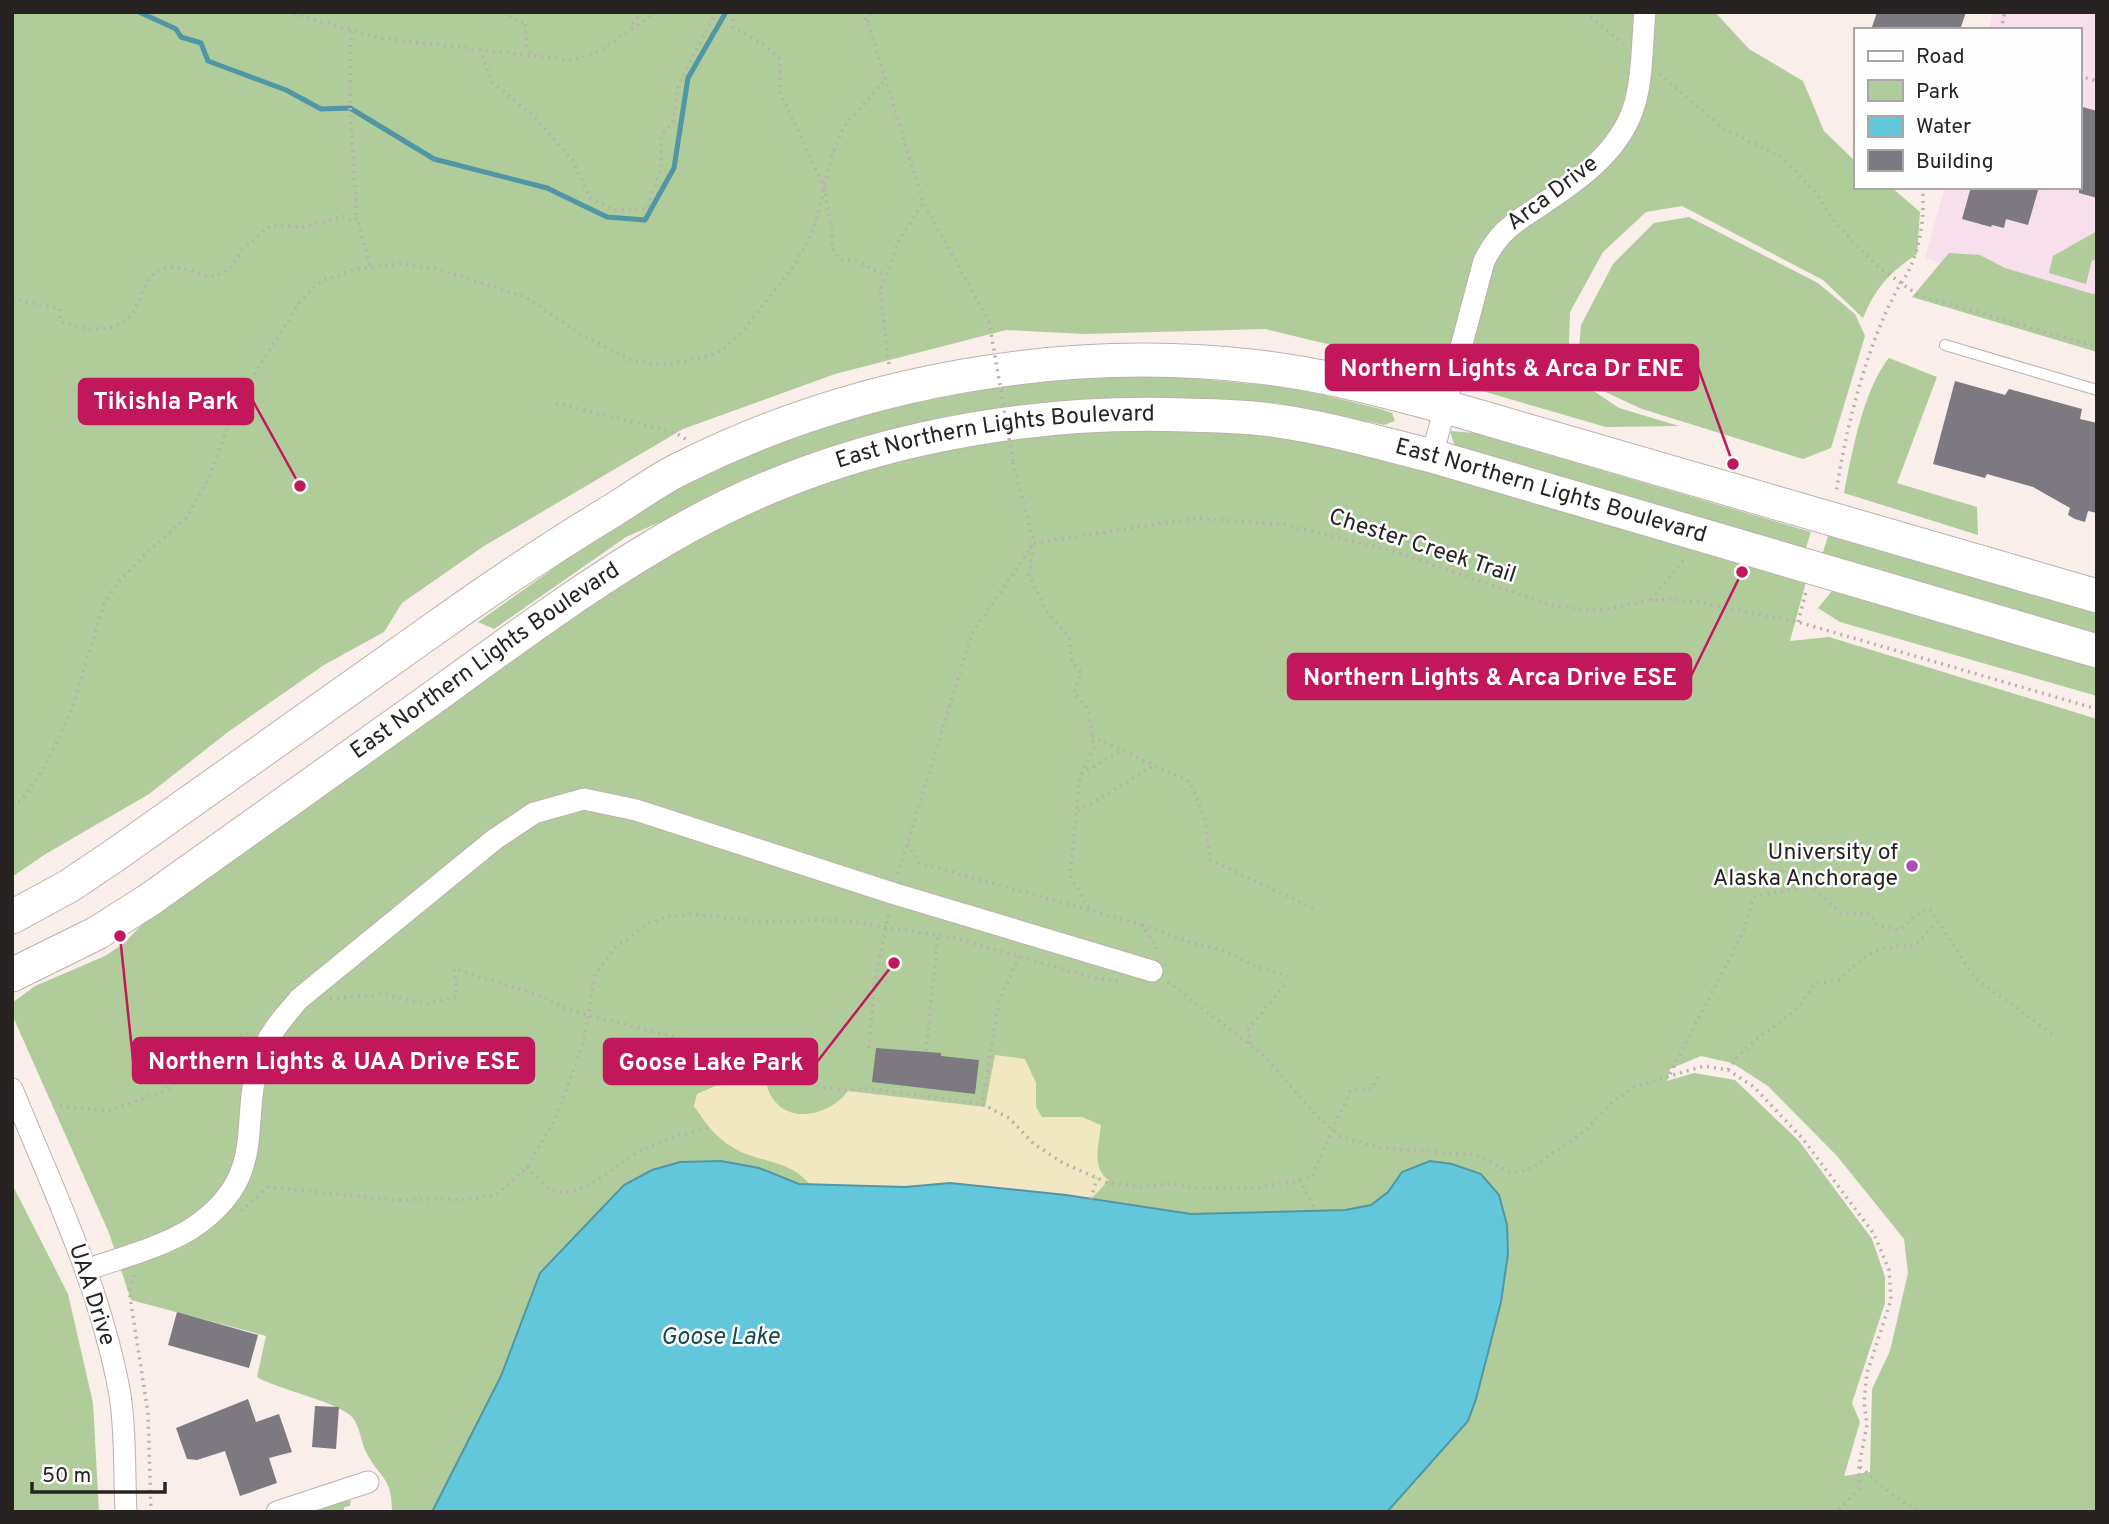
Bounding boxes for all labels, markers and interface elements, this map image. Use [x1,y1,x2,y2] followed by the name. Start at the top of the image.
[1854,28,2081,189] legend
[1916,44,1965,71] text: Road
[1916,79,1959,106] text: Park
[1916,114,1971,141] text: Water
[1916,149,1994,176] text: Building
[1501,150,1605,238] street label: Arca Drive
[1326,345,1698,390] callout: Northern Lights & Arca Dr ENE
[1340,355,1684,385] text: Northern Lights & Arca Dr ENE
[79,379,253,424] callout: Tikishla Park
[93,388,239,418] text: Tikishla Park
[832,400,1155,476] street label: East Northern Lights Boulevard
[1392,433,1710,550] street label: East Northern Lights Boulevard
[1325,503,1519,591] street label: Chester Creek Trail
[345,556,626,766] street label: East Northern Lights Boulevard
[1288,654,1691,699] callout: Northern Lights & Arca Drive ESE
[1303,664,1677,694] text: Northern Lights & Arca Drive ESE
[1713,839,1898,894] place label: University of Alaska Anchorage
[1904,858,1920,874] marker: University of Alaska Anchorage
[133,1038,534,1083] callout: Northern Lights & UAA Drive ESE
[604,1039,817,1084] callout: Goose Lake Park
[148,1048,520,1078] text: Northern Lights & UAA Drive ESE
[618,1049,804,1079] text: Goose Lake Park
[61,1240,121,1350] street label: UAA Drive
[661,1323,780,1353] water label: Goose Lake
[32,1450,164,1494] scale bar
[42,1463,91,1490] text: 50 m

